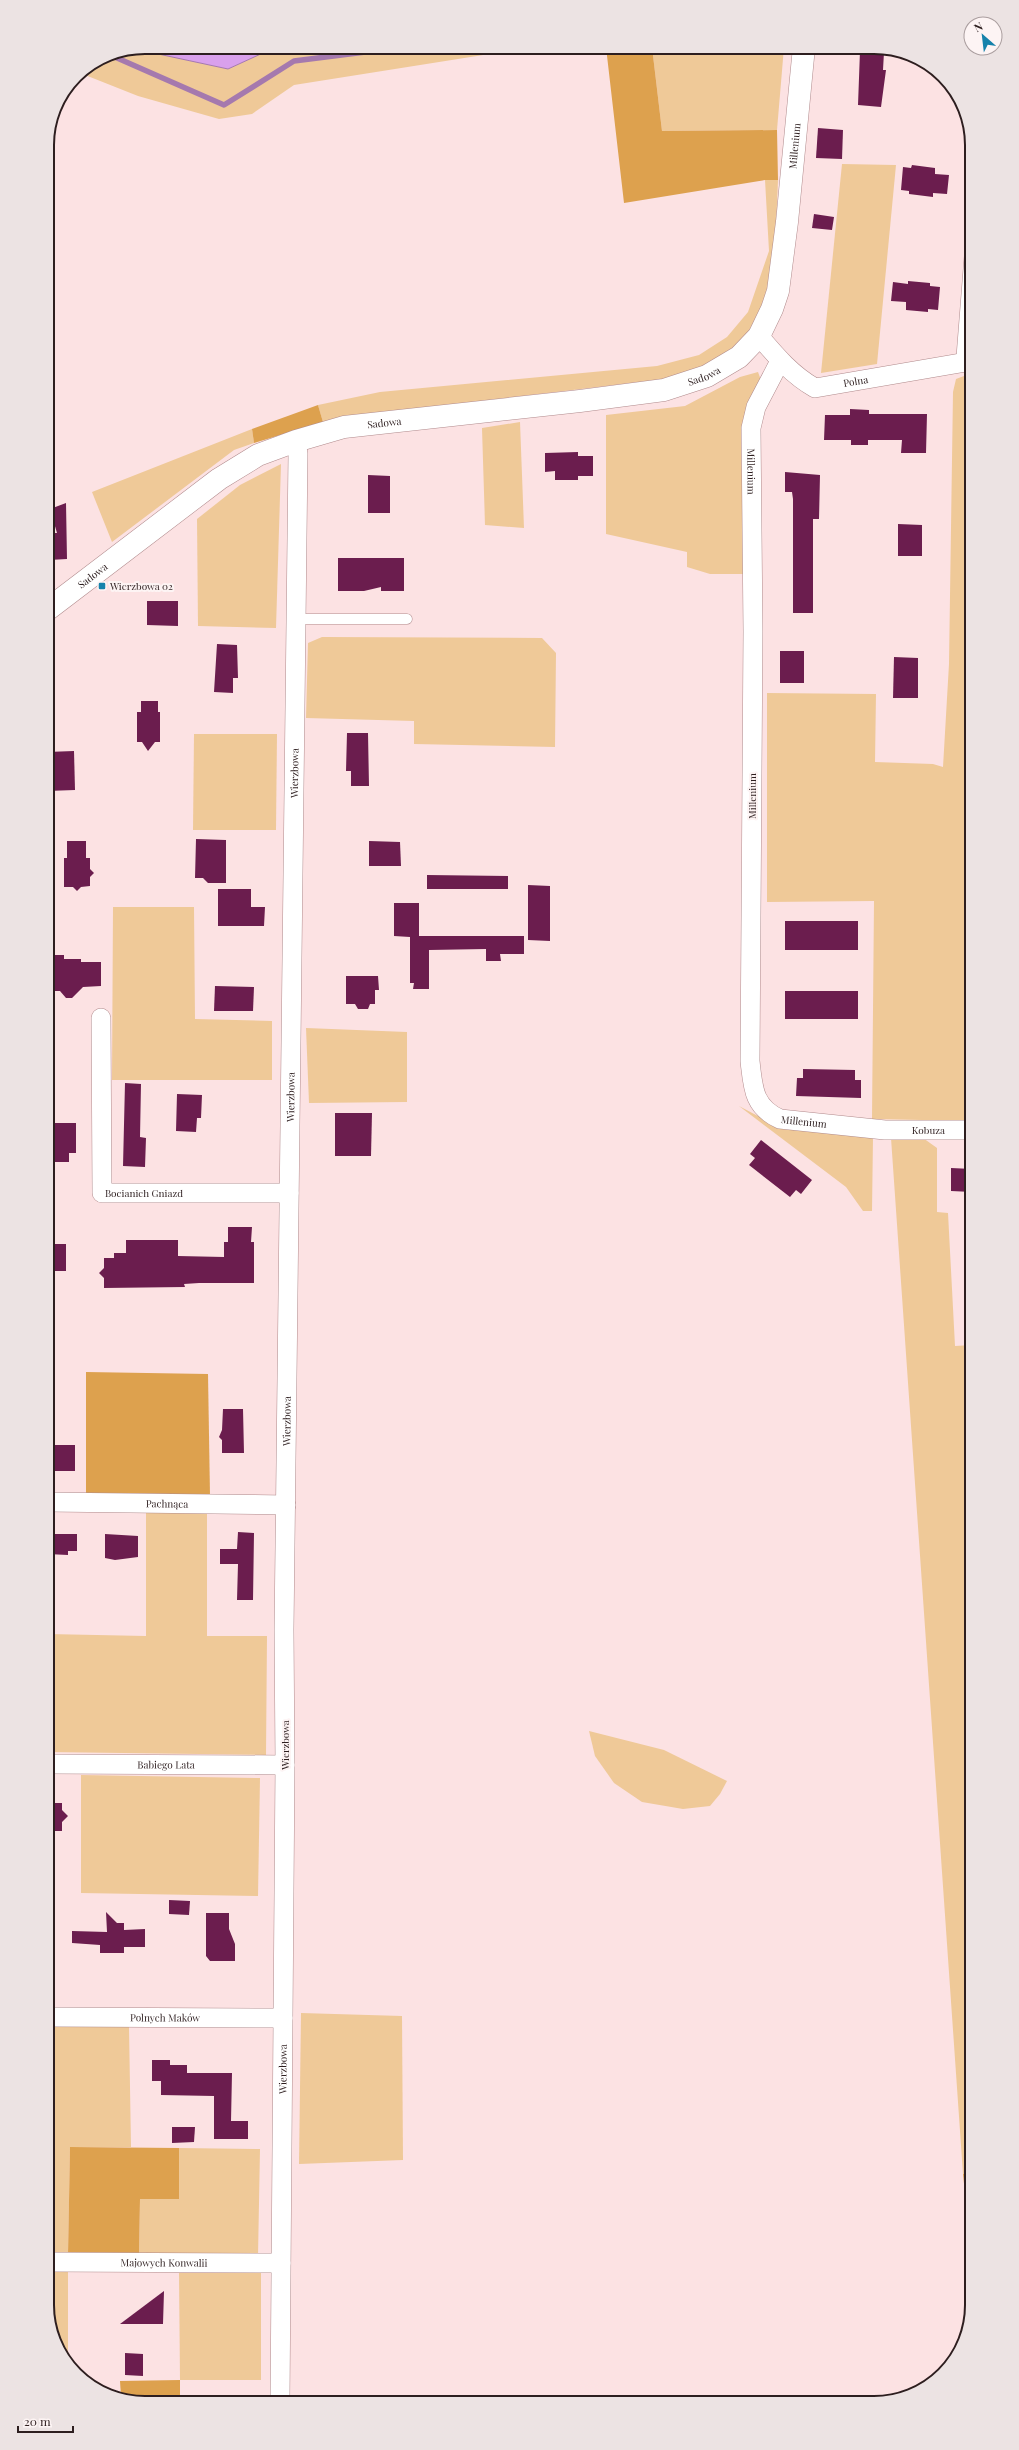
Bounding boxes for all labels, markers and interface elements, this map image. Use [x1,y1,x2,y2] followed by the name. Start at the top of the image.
[963,16,1003,56] north arrow
[971,18,985,35] text: N
[785,122,804,170] street label: Millenium
[686,363,723,389] street label: Sadowa
[842,372,869,390] street label: Polna
[366,414,402,431] street label: Sadowa
[744,448,759,495] street label: Millenium
[74,560,110,591] street label: Sadowa
[109,579,173,593] place label: Wierzbowa 02
[97,581,107,591] marker: Wierzbowa 02
[287,748,301,799] street label: Wierzbowa
[745,773,759,819] street label: Millenium
[283,1072,298,1123] street label: Wierzbowa
[780,1112,828,1131] street label: Millenium
[912,1123,945,1137] street label: Kobuza
[105,1186,183,1200] street label: Bocianich Gniazd
[279,1396,294,1447] street label: Wierzbowa
[146,1496,188,1511] street label: Pachnąca
[278,1720,292,1771] street label: Wierzbowa
[137,1757,195,1772] street label: Babiego Lata
[130,2010,200,2025] street label: Polnych Maków
[275,2044,290,2095] street label: Wierzbowa
[120,2255,208,2270] street label: Majowych Konwalii
[18,2408,73,2434] scale bar
[24,2413,51,2429] text: 20 m

